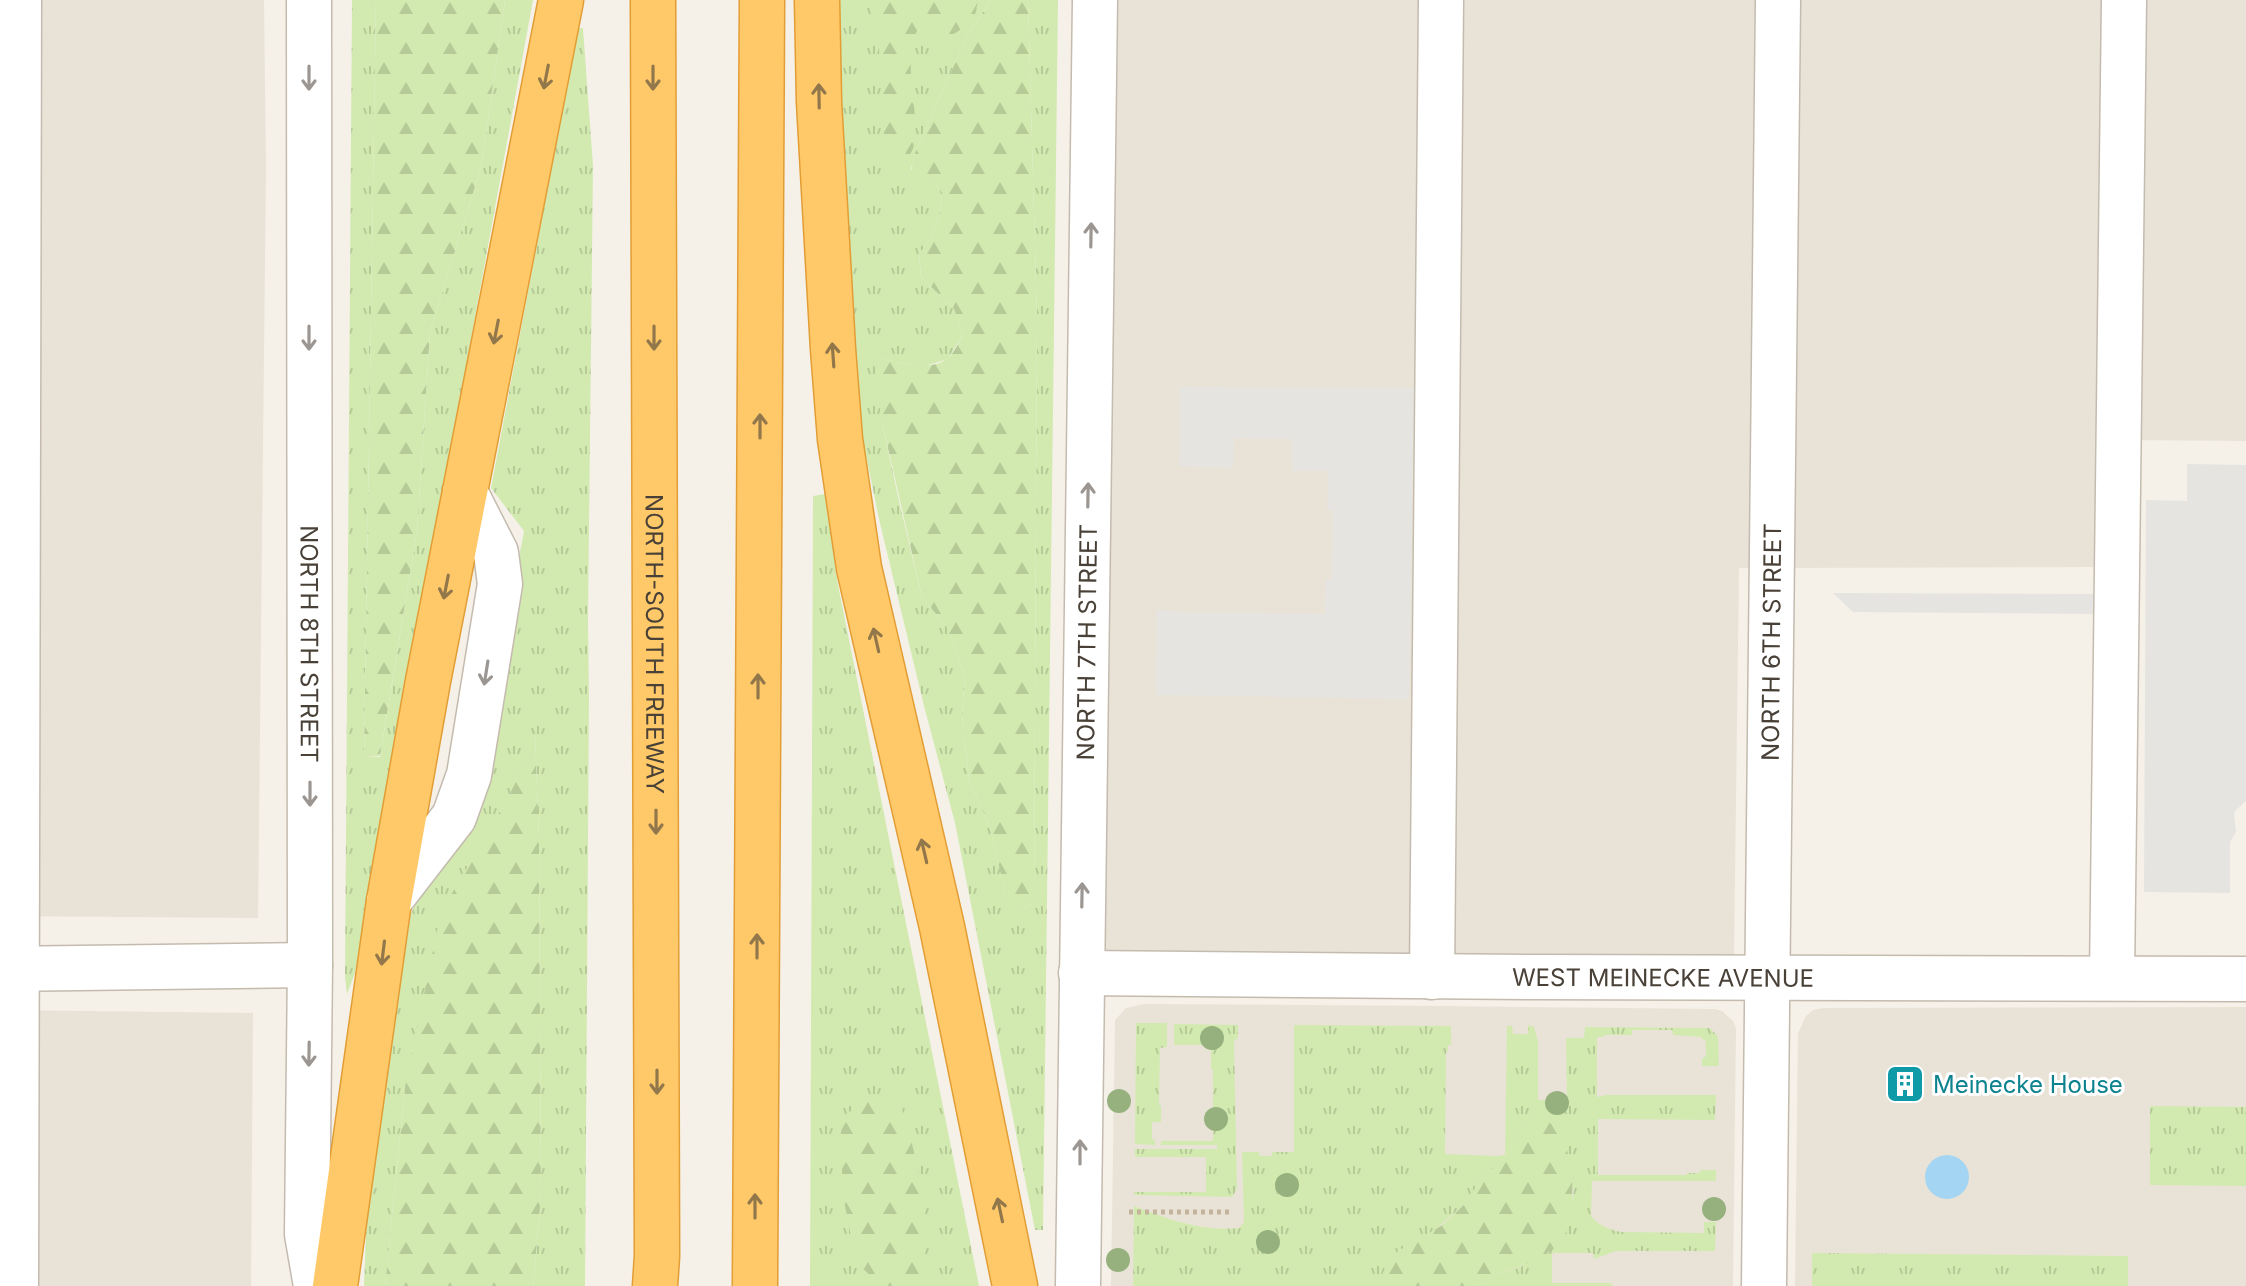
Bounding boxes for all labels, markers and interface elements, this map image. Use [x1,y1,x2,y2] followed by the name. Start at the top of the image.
[538,63,553,89] one-way arrow
[301,64,317,91] one-way arrow
[645,64,661,91] one-way arrow
[811,83,826,110] one-way arrow
[1084,222,1099,249] one-way arrow
[488,319,503,344] one-way arrow
[301,324,317,351] one-way arrow
[646,324,662,351] one-way arrow
[825,342,840,369] one-way arrow
[752,413,768,440] one-way arrow
[1080,482,1096,509] one-way arrow
[640,494,670,794] street label: NORTH-SOUTH FREEWAY
[1755,523,1787,761] street label: NORTH 6TH STREET
[1070,524,1103,760] street label: NORTH 7TH STREET
[295,525,324,763] street label: NORTH 8TH STREET
[438,574,453,599] one-way arrow
[868,627,883,653] one-way arrow
[477,660,492,686] one-way arrow
[750,673,766,700] one-way arrow
[302,780,318,807] one-way arrow
[648,808,664,835] one-way arrow
[916,839,931,864] one-way arrow
[1074,882,1090,909] one-way arrow
[749,933,765,960] one-way arrow
[375,940,390,966] one-way arrow
[1512,962,1814,992] street label: WEST MEINECKE AVENUE
[302,1040,317,1067] one-way arrow
[1884,1063,1926,1105] building icon: Meinecke House
[649,1068,665,1095] one-way arrow
[1933,1070,2123,1099] place label: Meinecke House
[1072,1139,1088,1166] one-way arrow
[747,1193,763,1220] one-way arrow
[991,1197,1006,1223] one-way arrow

